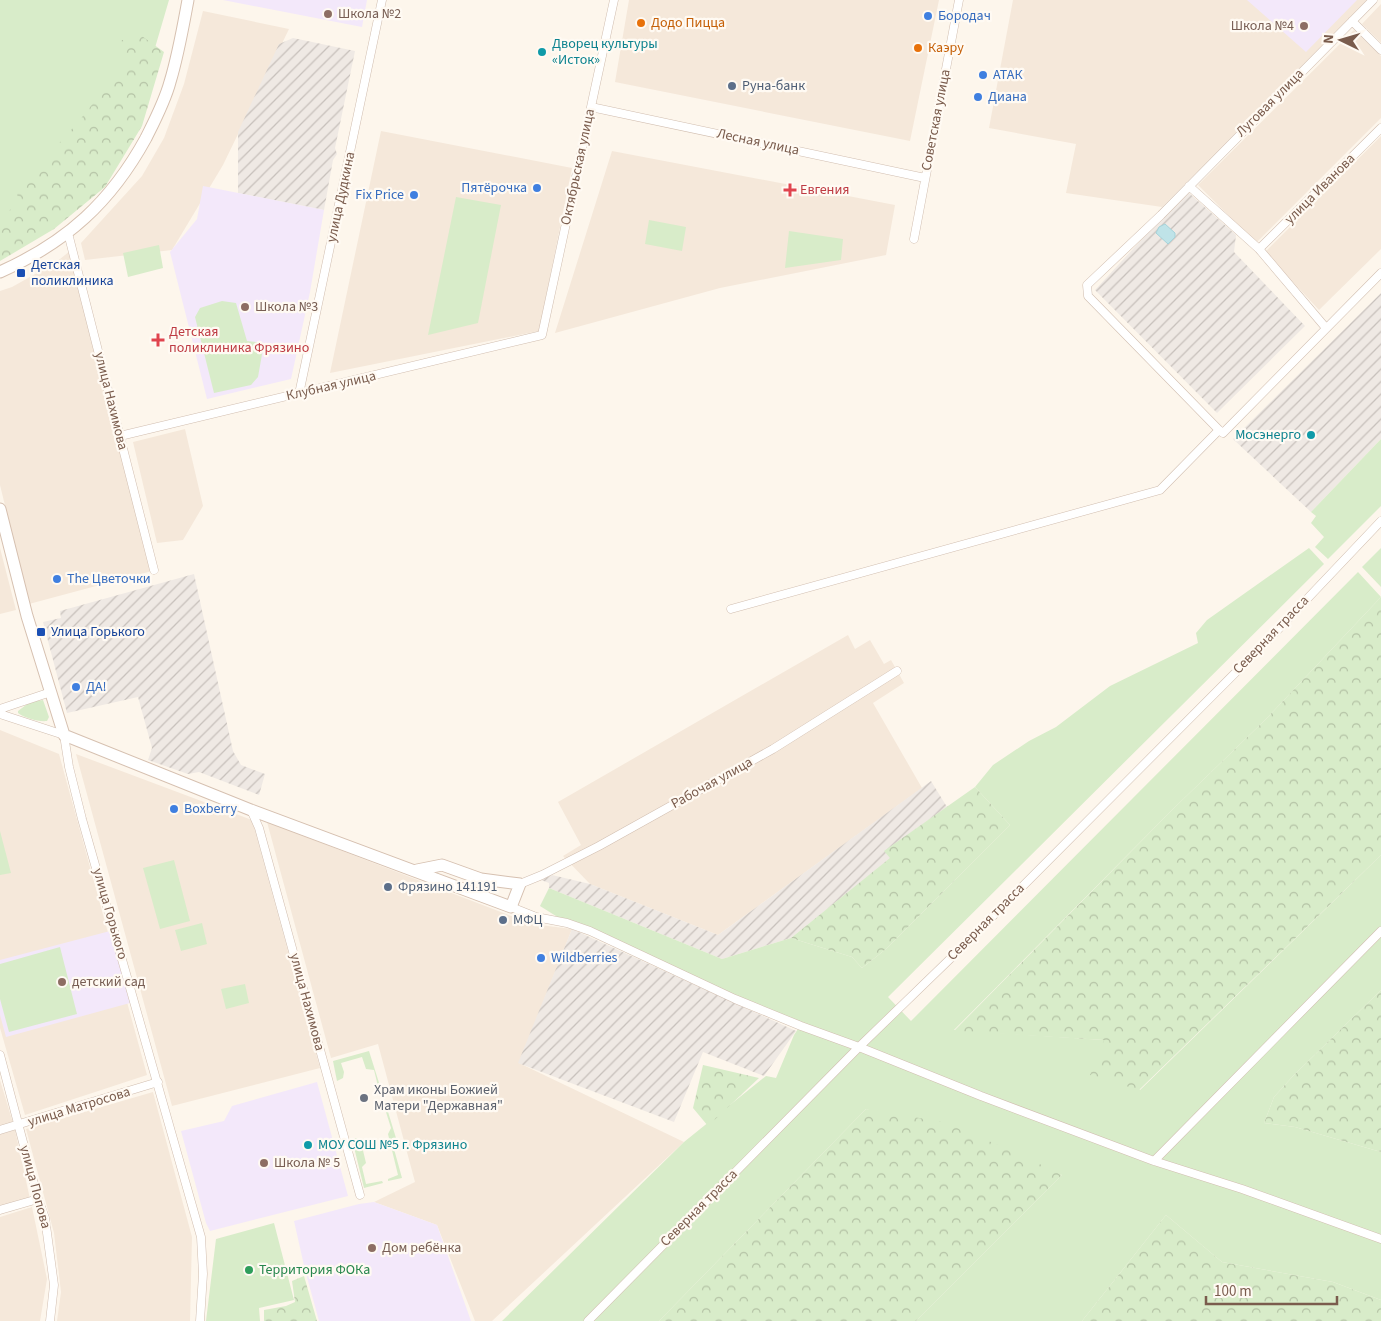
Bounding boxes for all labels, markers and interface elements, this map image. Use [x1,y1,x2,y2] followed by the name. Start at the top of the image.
[338,4,401,24] place label: Школа №2
[938,6,991,26] place label: Бородач
[322,8,334,20] marker: Школа №2
[922,10,934,22] marker: Бородач
[651,13,725,33] place label: Додо Пицца
[1316,15,1366,65] north arrow
[1231,16,1294,36] place label: Школа №4
[635,17,647,29] marker: Додо Пицца
[1298,20,1310,32] marker: Школа №4
[1319,33,1339,44] text: N
[552,34,658,70] place label: Дворец культуры «Исток»
[928,38,964,58] place label: Каэру
[912,42,924,54] marker: Каэру
[536,46,548,58] marker: Дворец культуры «Исток»
[1231,64,1309,142] street label: Луговая улица
[993,65,1023,85] place label: АТАК
[916,68,956,172] street label: Советская улица
[977,69,989,81] marker: АТАК
[742,76,805,96] place label: Руна-банк
[726,80,738,92] marker: Руна-банк
[988,87,1027,107] place label: Диана
[972,91,984,103] marker: Диана
[556,107,600,227] street label: Октябрьская улица
[715,124,801,160] street label: Лесная улица
[1280,149,1360,229] street label: улица Иванова
[322,150,360,244] street label: улица Дудкина
[461,178,527,198] place label: Пятёрочка
[800,180,850,200] place label: Евгения
[531,182,543,194] marker: Пятёрочка
[784,184,796,196] marker: Евгения
[355,185,404,205] place label: Fix Price
[408,189,420,201] marker: Fix Price
[31,255,114,291] place label: Детская поликлиника
[15,267,27,279] marker: Детская поликлиника
[255,297,318,317] place label: Школа №3
[239,301,251,313] marker: Школа №3
[169,322,309,358] place label: Детская поликлиника Фрязино
[151,333,165,347] marker: Детская поликлиника Фрязино
[89,350,133,452] street label: улица Нахимова
[284,366,378,406] street label: Клубная улица
[1235,425,1301,445] place label: Мосэнерго
[1305,429,1317,441] marker: Мосэнерго
[67,569,151,589] place label: The Цветочки
[51,573,63,585] marker: The Цветочки
[1228,591,1314,679] street label: Северная трасса
[51,622,145,642] place label: Улица Горького
[35,626,47,638] marker: Улица Горького
[86,677,107,697] place label: ДА!
[70,681,82,693] marker: ДА!
[668,752,756,814] street label: Рабочая улица
[184,799,238,819] place label: Boxberry
[168,803,180,815] marker: Boxberry
[87,866,133,962] street label: улица Горького
[398,877,498,897] place label: Фрязино 141191
[943,879,1029,965] street label: Северная трасса
[382,881,394,893] marker: Фрязино 141191
[513,910,542,930] place label: МФЦ
[497,914,509,926] marker: МФЦ
[551,948,618,968] place label: Wildberriеs
[284,951,330,1053] street label: улица Нахимова
[535,952,547,964] marker: Wildberriеs
[72,972,146,992] place label: детский сад
[56,976,68,988] marker: детский сад
[374,1080,503,1116] place label: Храм иконы Божией Матери "Державная"
[25,1082,133,1132] street label: улица Матросова
[358,1092,370,1104] marker: Храм иконы Божией Матери "Державная"
[318,1135,467,1155] place label: МОУ СОШ №5 г. Фрязино
[302,1139,314,1151] marker: МОУ СОШ №5 г. Фрязино
[14,1143,56,1231] street label: улица Попова
[274,1153,340,1173] place label: Школа № 5
[258,1157,270,1169] marker: Школа № 5
[656,1165,742,1251] street label: Северная трасса
[382,1238,461,1258] place label: Дом ребёнка
[366,1242,378,1254] marker: Дом ребёнка
[259,1260,370,1280] place label: Территория ФОКа
[243,1264,255,1276] marker: Территория ФОКа
[1206,1274,1337,1306] scale bar
[1214,1281,1252,1302] text: 100 m

